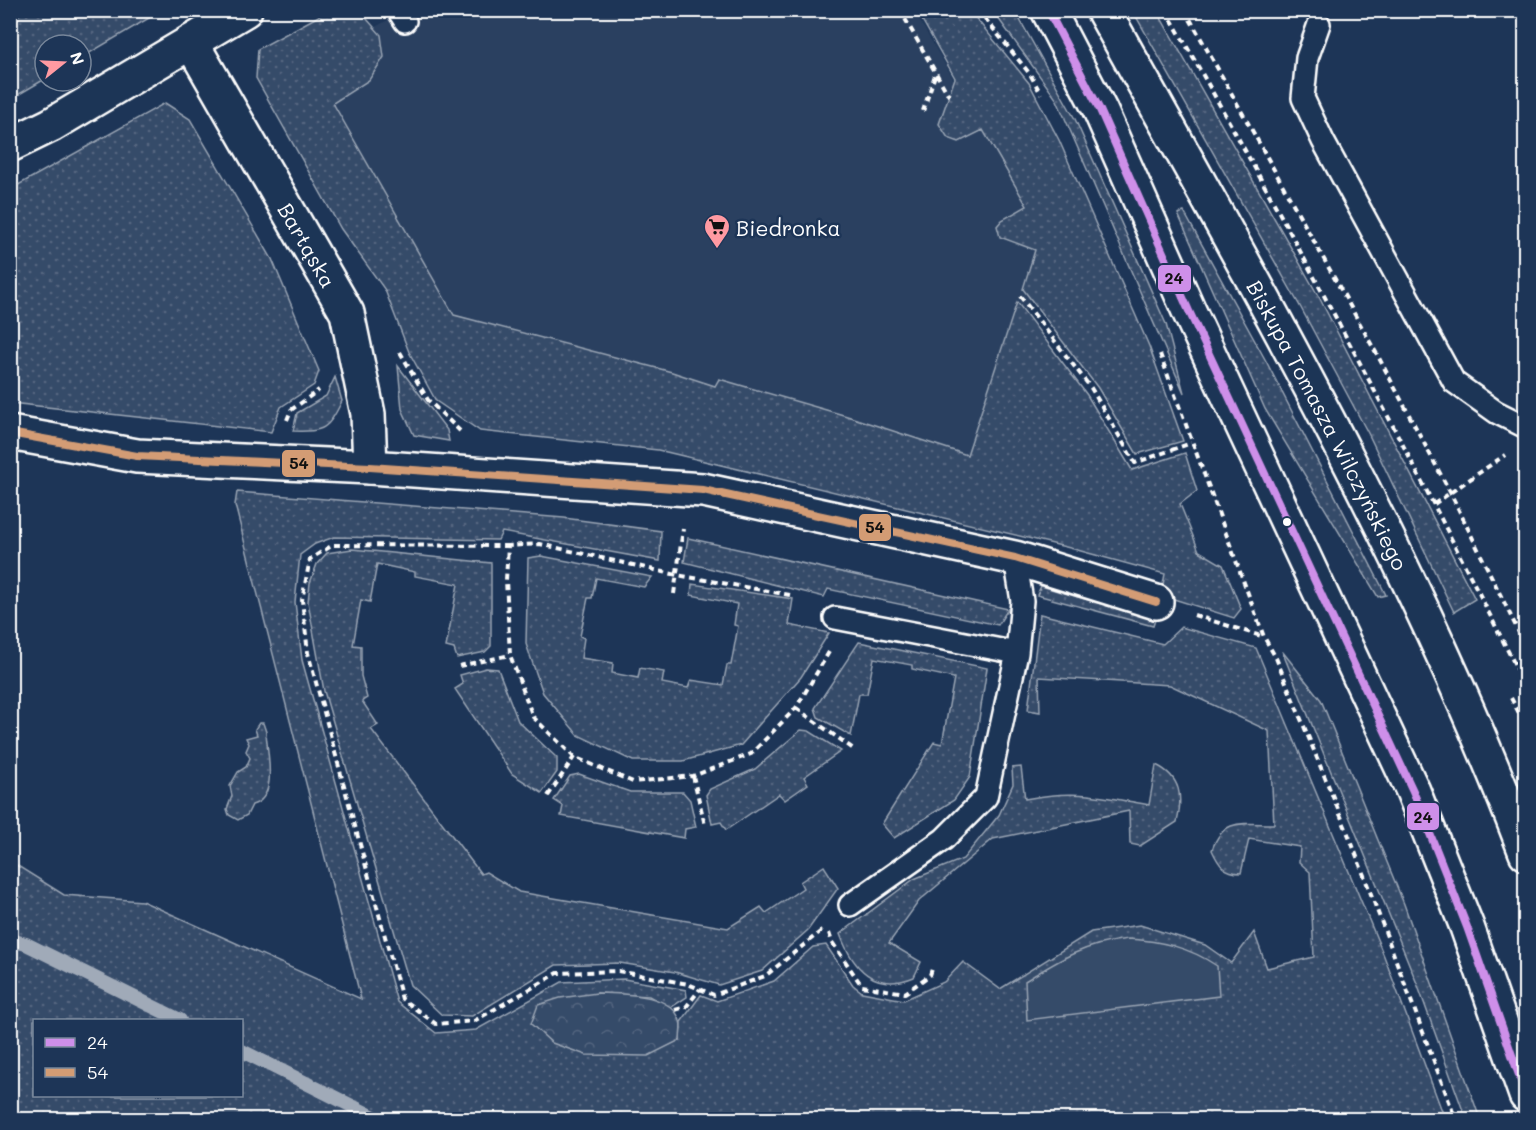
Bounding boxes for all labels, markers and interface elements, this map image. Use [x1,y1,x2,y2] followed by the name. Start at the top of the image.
[33,33,93,93] north arrow
[66,49,90,67] text: N
[273,198,343,292] street label: Bartąska
[702,212,732,250] supermarket icon: Biedronka
[736,214,841,241] place label: Biedronka
[1157,264,1192,293] line badge: 24
[1164,267,1184,288] text: 24
[1242,275,1415,574] street label: Biskupa Tomasza Wilczyńskiego
[281,449,316,478] line badge: 54
[289,452,309,473] text: 54
[858,513,892,542] line badge: 54
[865,516,885,537] text: 54
[1281,516,1293,528] unlabelled marker
[1406,802,1440,831] line badge: 24
[1413,806,1433,827] text: 24
[33,1019,243,1097] legend
[87,1030,108,1054] text: 24
[87,1060,108,1084] text: 54

